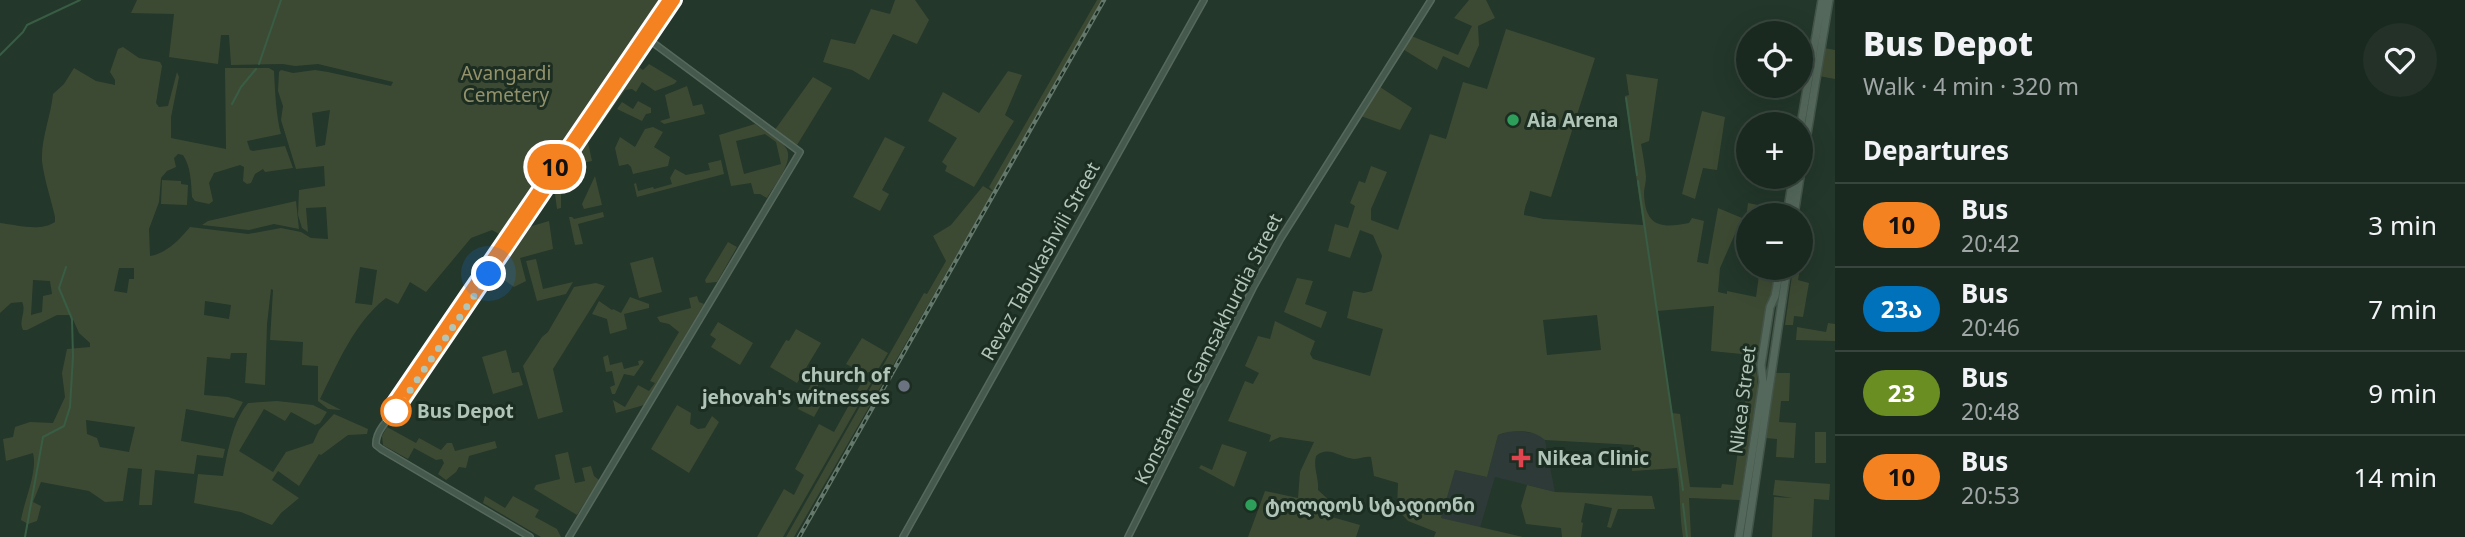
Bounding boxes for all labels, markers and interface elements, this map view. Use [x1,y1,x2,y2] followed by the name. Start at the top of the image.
[1736,21,1813,280] map controls
[1736,21,1813,98] button: locate
[1863,21,2033,66] text: Bus Depot
[2363,23,2437,97] button: heart
[461,60,551,108] park label: Avangardi Cemetery
[1863,70,2079,102] text: Walk · 4 min · 320 m
[1527,107,1619,133] place label: Aia Arena
[1505,112,1521,128] marker: Aia Arena
[1736,112,1813,189] button: +
[1863,132,2009,168] text: Departures
[524,144,586,190] line badge: 10
[541,150,569,183] text: 10
[974,157,1106,365] street label: Revaz Tabukashvili Street
[1961,191,2008,227] text: Bus
[1736,203,1813,280] button: −
[2368,207,2437,243] text: 3 min
[1888,208,1915,241] text: 10
[1128,209,1288,489] street label: Konstantine Gamsakhurdia Street
[1961,227,2020,259] text: 20:42
[471,256,506,291] your location
[1961,275,2008,311] text: Bus
[2368,291,2437,327] text: 7 min
[1881,292,1922,325] text: 23ა
[1961,311,2020,343] text: 20:46
[1722,344,1762,456] street label: Nikea Street
[1961,359,2008,395] text: Bus
[701,362,892,410] place label: church of jehovah's witnesses
[2368,375,2437,411] text: 9 min
[1888,376,1915,409] text: 23
[896,378,912,394] marker: church of jehovah's witnesses
[1961,395,2020,427] text: 20:48
[381,396,411,426] marker: Bus Depot
[417,398,514,424] place label: Bus Depot
[1961,443,2008,479] text: Bus
[1537,445,1649,471] place label: Nikea Clinic
[1511,448,1531,468] marker: Nikea Clinic
[2353,459,2437,495] text: 14 min
[1888,460,1915,493] text: 10
[1961,479,2020,511] text: 20:53
[1265,492,1475,518] place label: ტოლდოს სტადიონი
[1243,497,1259,513] marker: ტოლდოს სტადიონი

